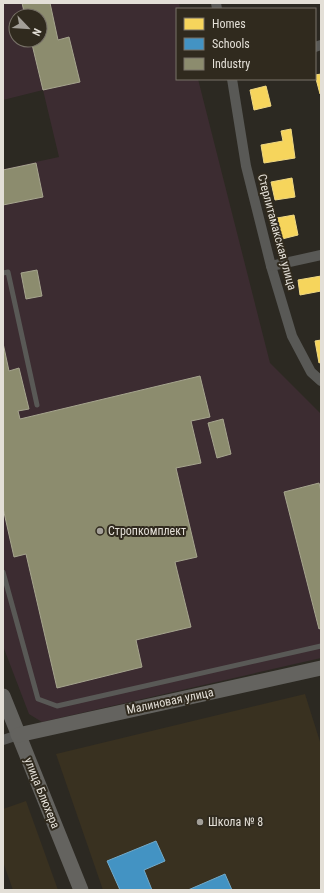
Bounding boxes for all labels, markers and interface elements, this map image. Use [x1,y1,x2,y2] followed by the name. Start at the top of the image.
[8,8,48,48] north arrow
[176,8,316,80] legend
[212,17,246,31] text: Homes
[29,26,44,38] text: N
[212,37,250,51] text: Schools
[212,57,250,71] text: Industry
[255,172,299,292] street label: Стерлитамакская улица
[108,524,186,538] place label: Стропкомплект
[95,526,105,536] marker: Стропкомплект
[125,685,215,717] street label: Малиновая улица
[21,755,63,831] street label: улица Блюхера
[208,815,263,829] place label: Школа № 8
[195,817,205,827] marker: Школа № 8

